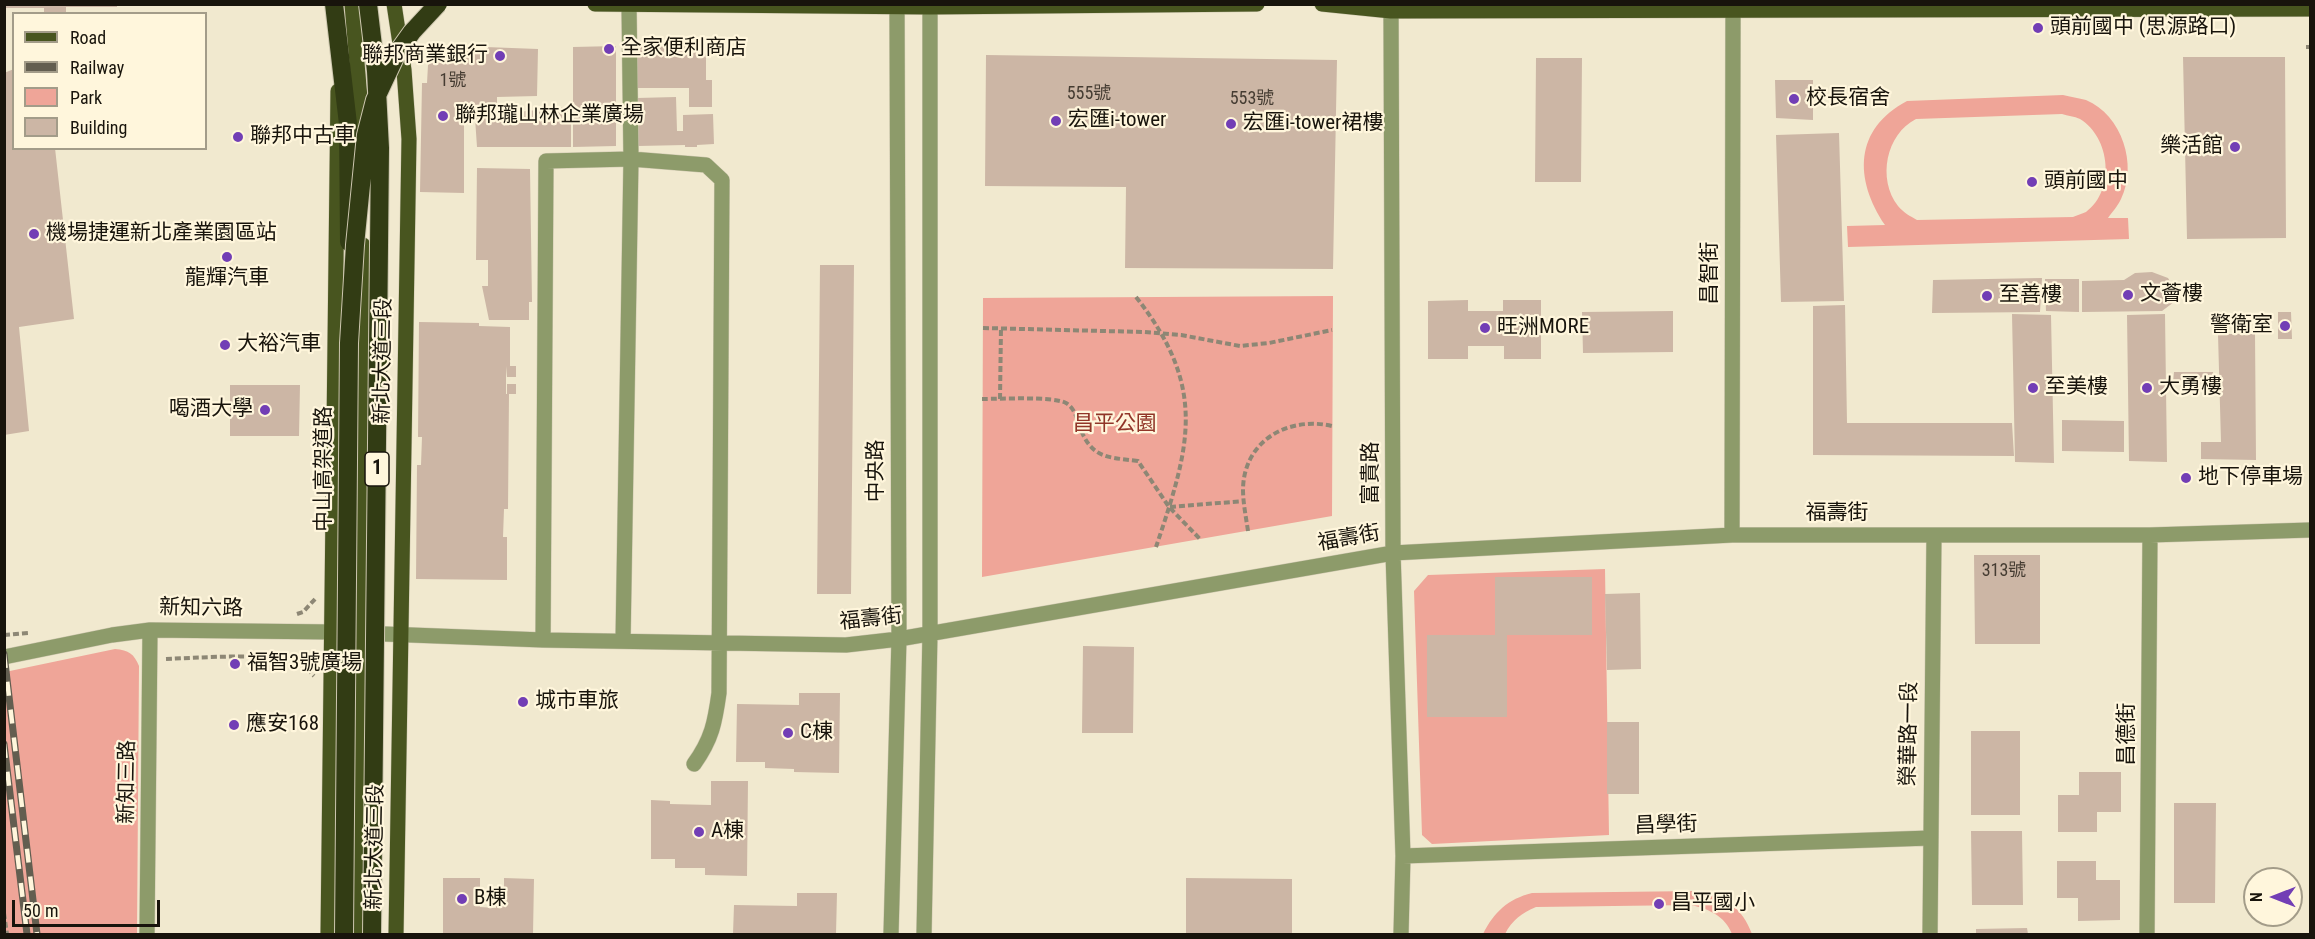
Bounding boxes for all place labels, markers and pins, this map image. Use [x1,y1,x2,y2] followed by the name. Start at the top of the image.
[2050,15,2236,41] place label: 頭前國中 (思源路口)
[2031,21,2045,35] marker: 頭前國中 (思源路口)
[621,36,747,62] place label: 全家便利商店
[602,42,616,56] marker: 全家便利商店
[362,43,488,69] place label: 聯邦商業銀行
[493,49,507,63] marker: 聯邦商業銀行
[1806,86,1890,112] place label: 校長宿舍
[1787,92,1801,106] marker: 校長宿舍
[455,103,644,129] place label: 聯邦瓏山林企業廣場
[1068,108,1166,134] place label: 宏匯i-tower
[436,109,450,123] marker: 聯邦瓏山林企業廣場
[1243,111,1383,137] place label: 宏匯i-tower裙樓
[1049,114,1063,128] marker: 宏匯i-tower
[1224,117,1238,131] marker: 宏匯i-tower裙樓
[250,124,355,150] place label: 聯邦中古車
[231,130,245,144] marker: 聯邦中古車
[2160,134,2223,160] place label: 樂活館
[2228,140,2242,154] marker: 樂活館
[2044,169,2128,195] place label: 頭前國中
[2025,175,2039,189] marker: 頭前國中
[46,221,277,247] place label: 機場捷運新北產業園區站
[27,227,41,241] marker: 機場捷運新北產業園區站
[220,250,234,264] marker: 龍輝汽車
[185,266,269,292] place label: 龍輝汽車
[2140,282,2203,308] place label: 文薈樓
[1999,283,2062,309] place label: 至善樓
[2121,288,2135,302] marker: 文薈樓
[1980,289,1994,303] marker: 至善樓
[2210,313,2273,339] place label: 警衛室
[1497,315,1589,341] place label: 旺洲MORE
[2278,319,2292,333] marker: 警衛室
[1478,321,1492,335] marker: 旺洲MORE
[237,332,321,358] place label: 大裕汽車
[218,338,232,352] marker: 大裕汽車
[2045,375,2108,401] place label: 至美樓
[2159,375,2222,401] place label: 大勇樓
[2026,381,2040,395] marker: 至美樓
[2140,381,2154,395] marker: 大勇樓
[169,397,253,423] place label: 喝酒大學
[258,403,272,417] marker: 喝酒大學
[2198,465,2303,491] place label: 地下停車場
[2179,471,2193,485] marker: 地下停車場
[247,651,362,677] place label: 福智3號廣場
[228,657,242,671] marker: 福智3號廣場
[535,689,619,715] place label: 城市車旅
[516,695,530,709] marker: 城市車旅
[246,712,319,738] place label: 應安168
[227,718,241,732] marker: 應安168
[800,720,833,746] place label: C棟
[781,726,795,740] marker: C棟
[711,819,744,845] place label: A棟
[692,825,706,839] marker: A棟
[474,886,506,912] place label: B棟
[1671,891,1755,917] place label: 昌平國小
[455,892,469,906] marker: B棟
[1652,897,1666,911] marker: 昌平國小

